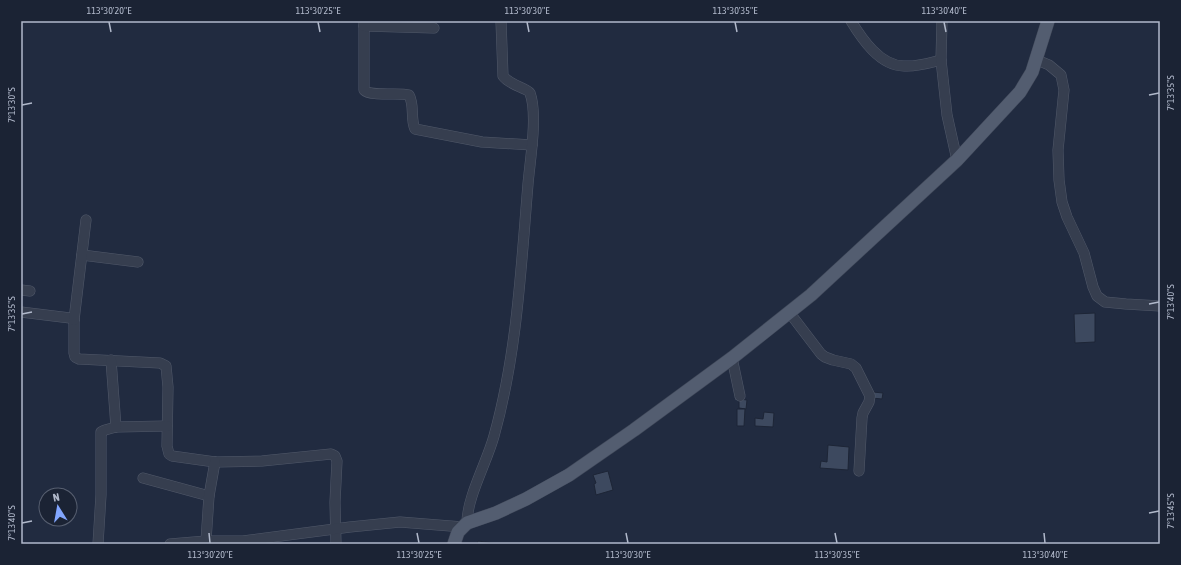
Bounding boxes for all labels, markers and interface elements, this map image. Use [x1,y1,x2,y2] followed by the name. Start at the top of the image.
[87,5,132,16] text: 113°30'20"E
[296,5,341,16] text: 113°30'25"E
[505,5,550,16] text: 113°30'30"E
[713,5,758,16] text: 113°30'35"E
[922,5,967,16] text: 113°30'40"E
[1165,75,1176,111] text: 7°13'35"S
[6,87,17,123] text: 7°13'30"S
[1165,284,1176,320] text: 7°13'40"S
[6,296,17,332] text: 7°13'35"S
[38,487,78,527] north arrow
[52,491,60,504] text: N
[1165,493,1176,529] text: 7°13'45"S
[6,505,17,541] text: 7°13'40"S
[188,549,233,560] text: 113°30'20"E
[397,549,442,560] text: 113°30'25"E
[606,549,651,560] text: 113°30'30"E
[815,549,860,560] text: 113°30'35"E
[1023,549,1068,560] text: 113°30'40"E

